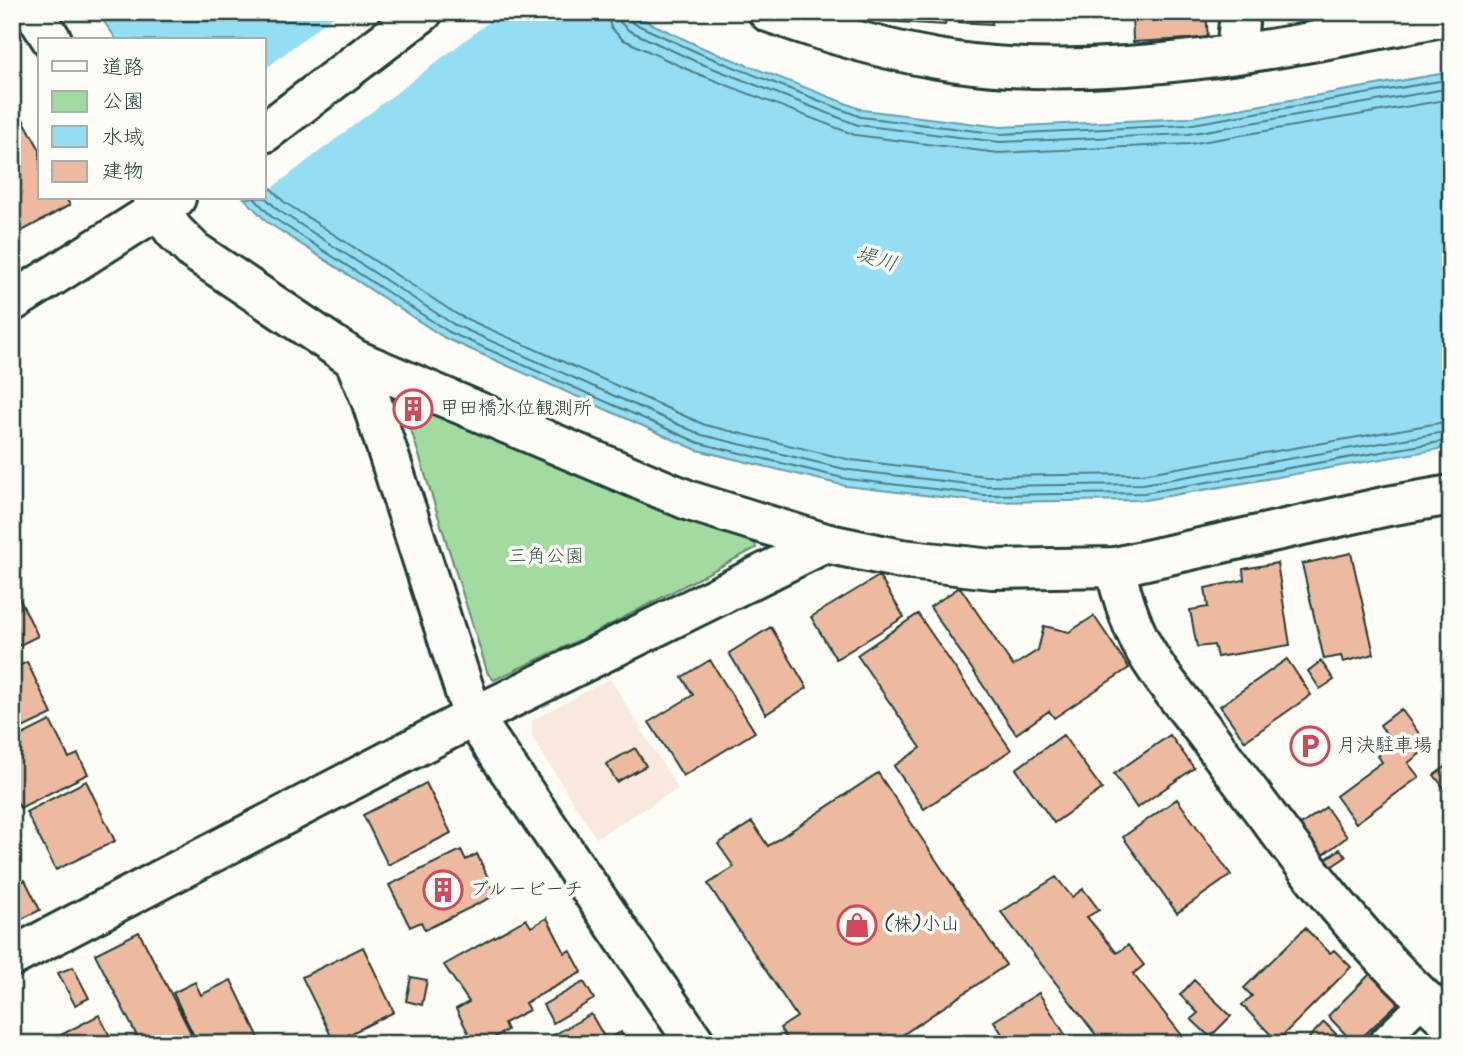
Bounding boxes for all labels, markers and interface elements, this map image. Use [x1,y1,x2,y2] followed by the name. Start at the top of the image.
[38,38,266,200] legend
[102,52,144,85] text: 道路
[102,86,144,119] text: 公園
[102,122,144,155] text: 水域
[102,156,144,189] text: 建物
[851,238,901,282] water label: 堤川
[392,388,434,430] building icon: 甲田橋水位観測所
[440,394,592,424] place label: 甲田橋水位観測所
[508,542,584,572] park label: 三角公園
[1289,725,1331,767] parking icon: 月決駐車場
[1337,731,1432,761] place label: 月決駐車場
[422,869,464,911] building icon: ブルービーチ
[470,875,583,905] place label: ブルービーチ
[836,904,878,946] shop icon: (株)小山
[884,910,960,940] place label: (株)小山

